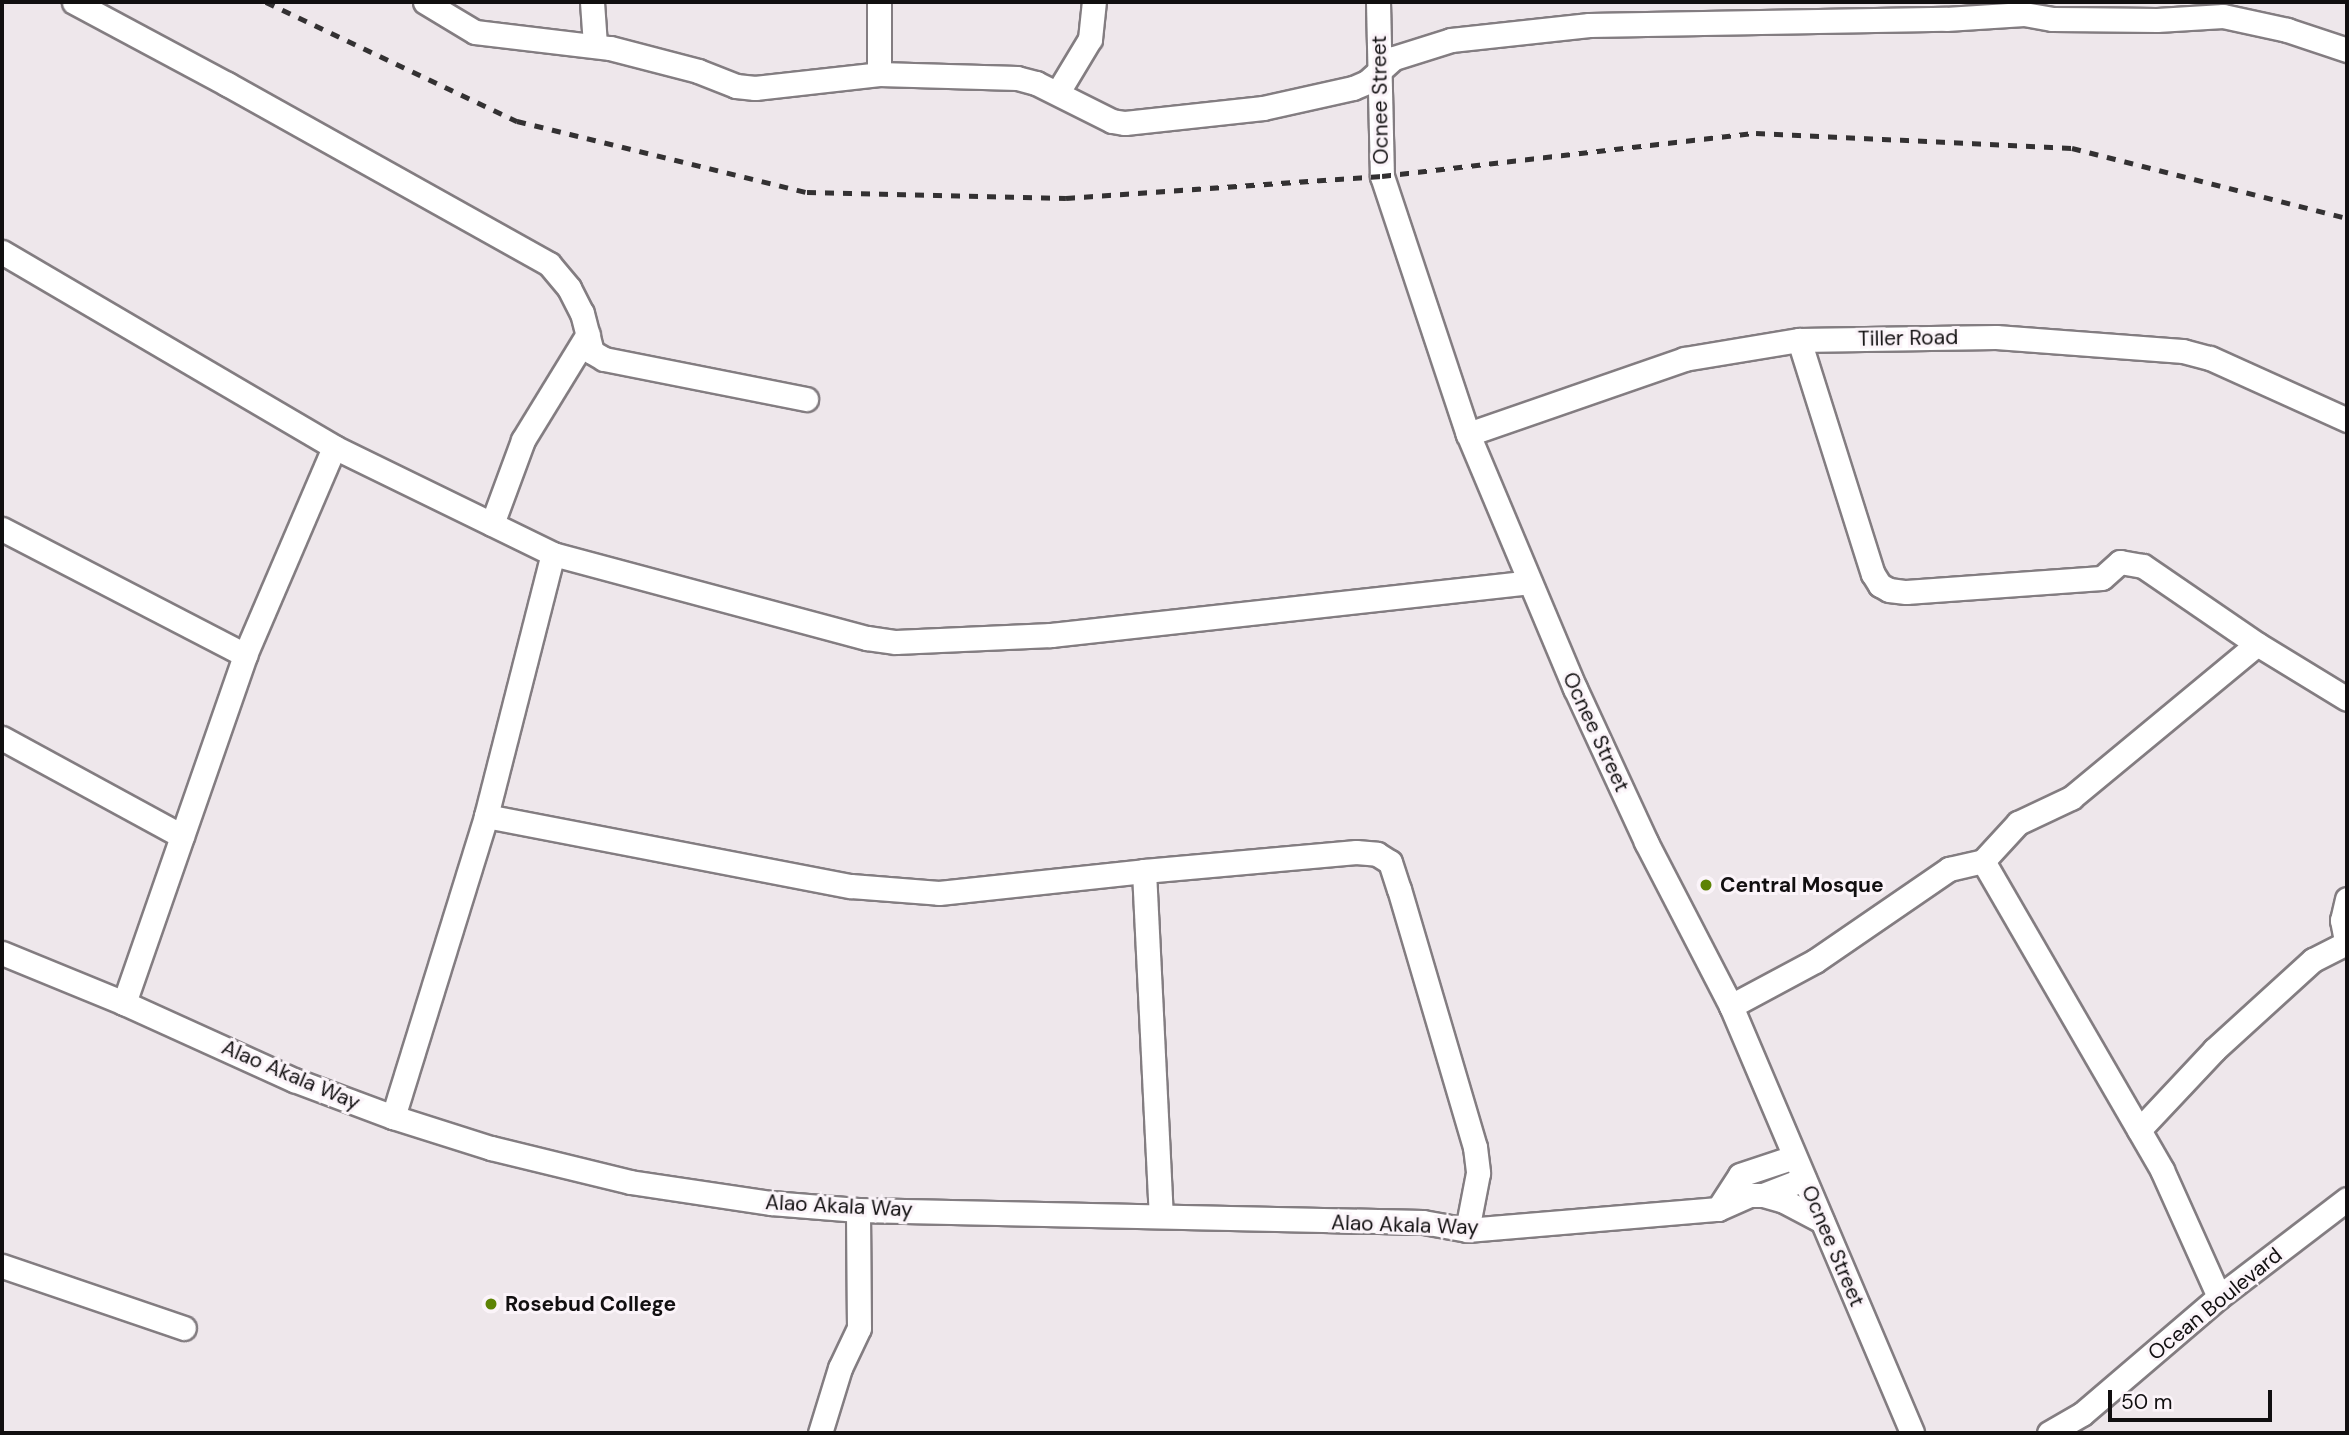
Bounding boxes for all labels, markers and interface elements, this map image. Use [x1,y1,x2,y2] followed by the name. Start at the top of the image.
[1366,35,1394,165] street label: Ocnee Street
[1858,325,1958,351] street label: Tiller Road
[1557,668,1635,796] street label: Ocnee Street
[1720,872,1884,898] place label: Central Mosque
[1698,877,1714,893] marker: Central Mosque
[218,1035,364,1115] street label: Alao Akala Way
[1796,1182,1870,1310] street label: Ocnee Street
[765,1190,913,1222] street label: Alao Akala Way
[1331,1210,1479,1240] street label: Alao Akala Way
[2143,1242,2287,1366] street label: Ocean Boulevard
[505,1291,676,1317] place label: Rosebud College
[483,1296,499,1312] marker: Rosebud College
[2111,1376,2276,1420] scale bar
[2121,1388,2172,1416] text: 50 m

